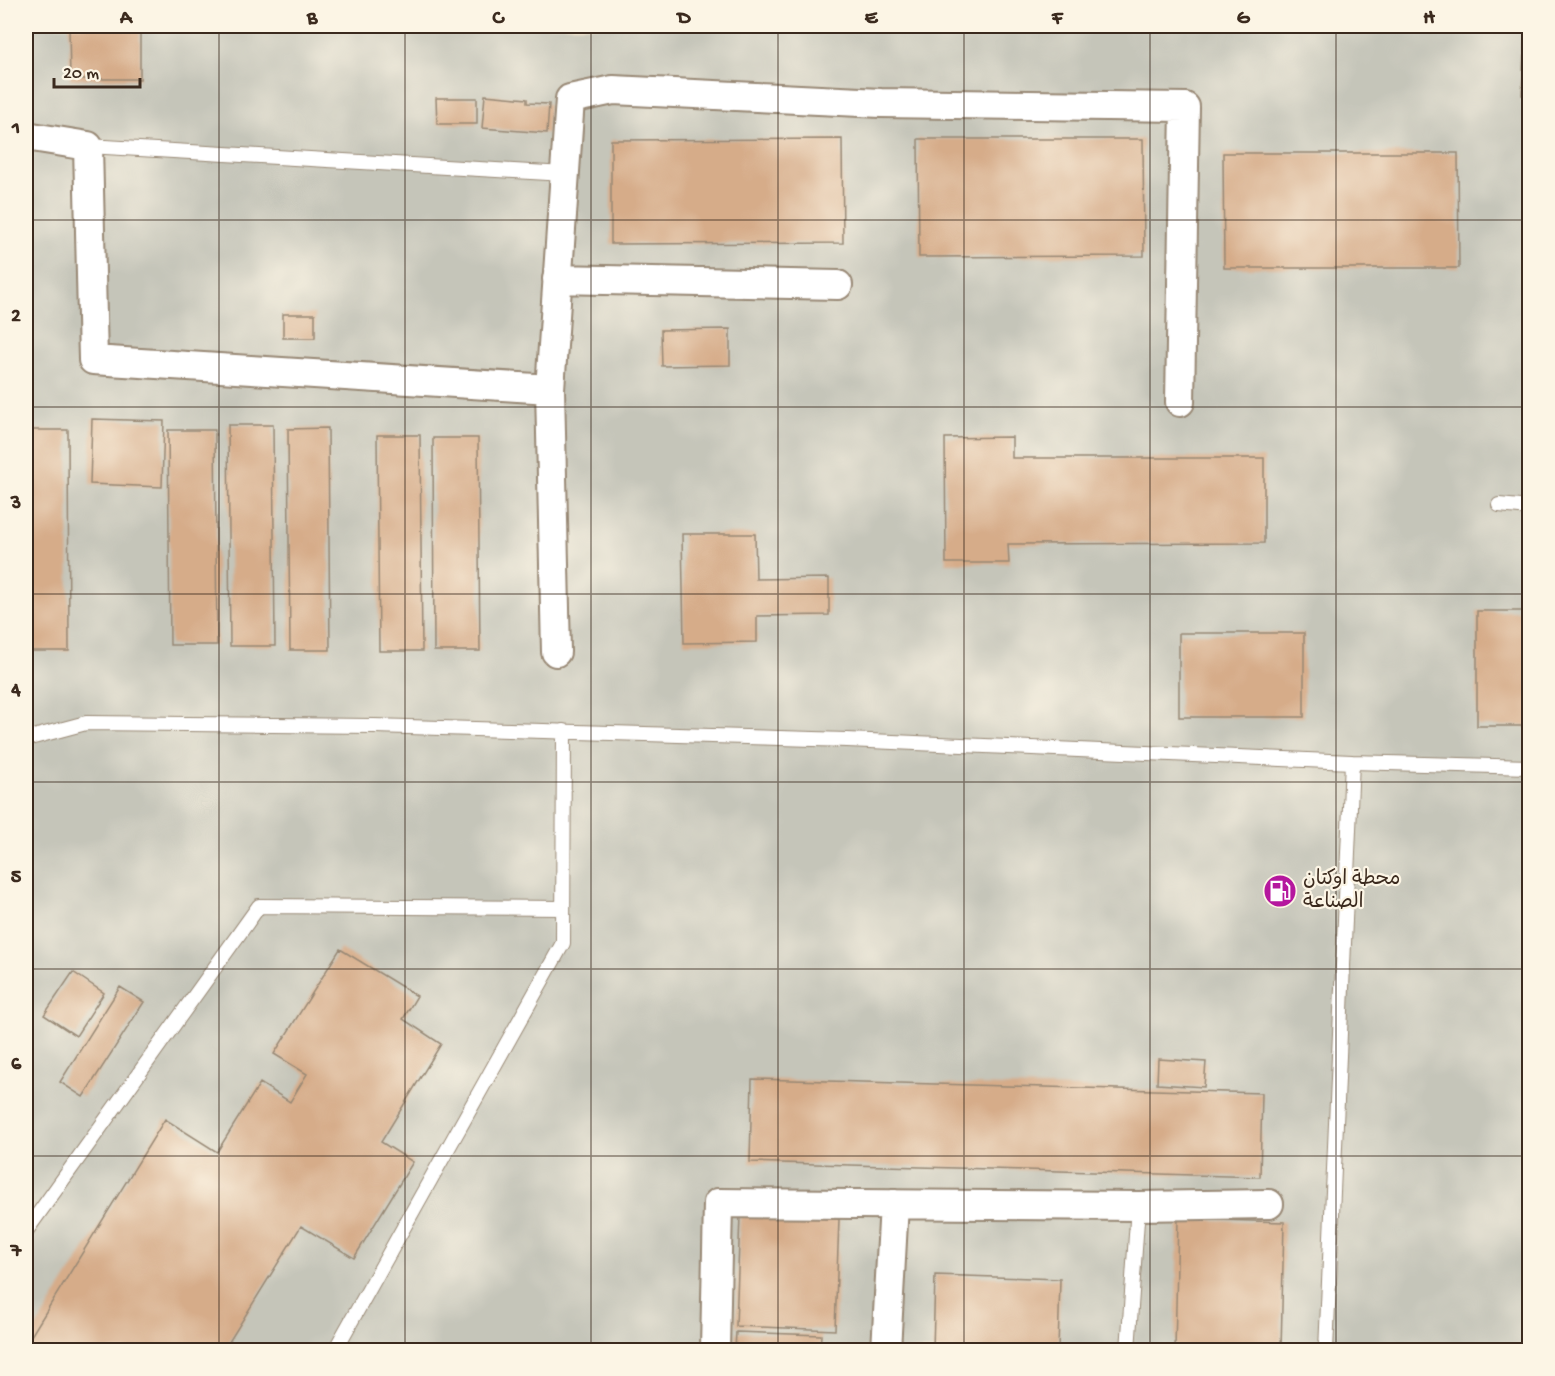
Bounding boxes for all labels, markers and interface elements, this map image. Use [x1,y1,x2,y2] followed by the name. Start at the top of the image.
[119,8,134,31] text: A
[306,8,318,31] text: B
[492,8,506,31] text: C
[675,8,691,31] text: D
[865,8,879,31] text: E
[1051,8,1064,31] text: F
[1237,8,1251,31] text: G
[1423,8,1435,31] text: H
[54,51,140,89] scale bar
[63,64,99,85] text: 20 m
[11,118,20,141] text: 1
[11,306,21,329] text: 2
[10,493,21,516] text: 3
[10,680,21,703] text: 4
[11,867,22,890] text: 5
[1303,868,1400,915] place label: محطة اوكتان الصناعة
[1262,873,1298,909] fuel station icon: محطة اوكتان الصناعة
[11,1054,22,1077] text: 6
[10,1241,23,1264] text: 7

